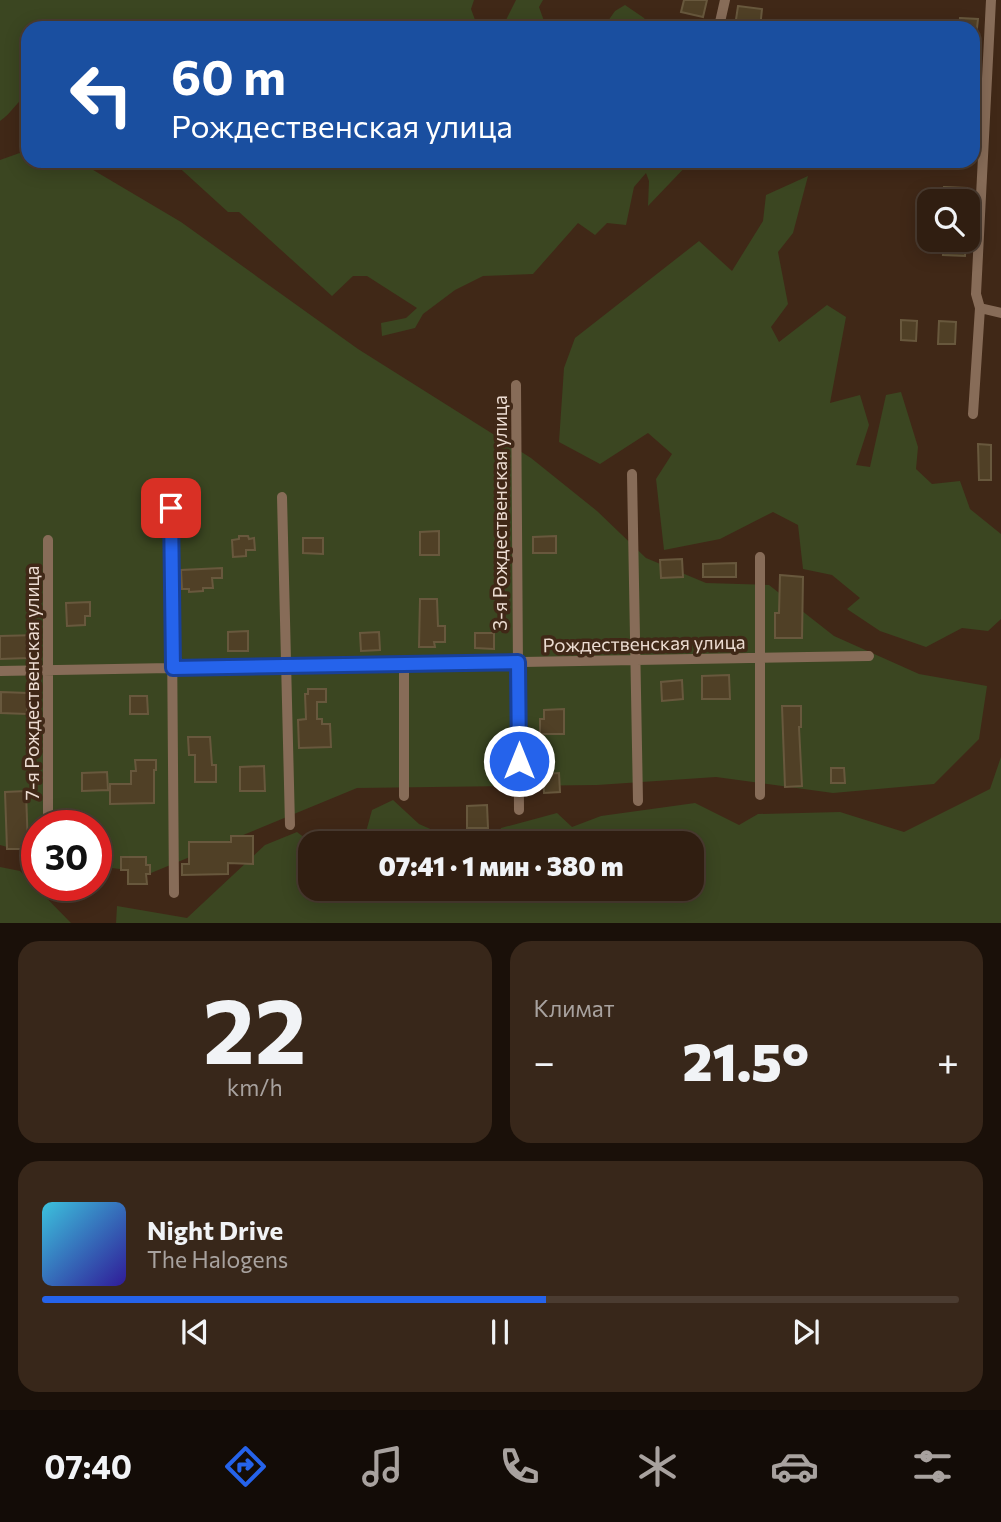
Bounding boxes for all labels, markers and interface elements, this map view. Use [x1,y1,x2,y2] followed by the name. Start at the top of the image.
[171,45,286,105] text: 60 m
[56,49,147,140] icon: left
[171,105,513,145] text: Рождественская улица
[917,189,980,252] map controls
[917,189,980,252] button: search
[488,395,511,631] street label: 3-я Рождественская улица
[141,478,201,538] pin
[152,489,190,527] icon: arrive
[20,566,43,800] street label: 7-я Рождественская улица
[542,630,746,656] street label: Рождественская улица
[482,724,556,798] position arrow
[21,810,112,901] speed limit sign: 30
[379,850,623,881] text: 07:41 · 1 мин · 380 m
[203,971,307,1083] text: 22
[534,994,615,1022] text: Климат
[683,1028,809,1092] text: 21.5°
[534,1037,555,1084] text: −
[937,1037,959,1084] text: +
[227,1073,283,1101] text: km/h
[147,1214,283,1245] text: Night Drive
[147,1245,288,1273] text: The Halogens
[176,1313,214,1351] icon: previous
[481,1313,519,1351] icon: pause
[787,1313,825,1351] icon: next
[221,1442,270,1491] icon: directions
[358,1442,407,1491] icon: music
[495,1442,544,1491] icon: phone
[633,1442,682,1491] icon: climate
[770,1442,819,1491] icon: car
[908,1442,957,1491] icon: filters
[44,1446,132,1486] text: 07:40

